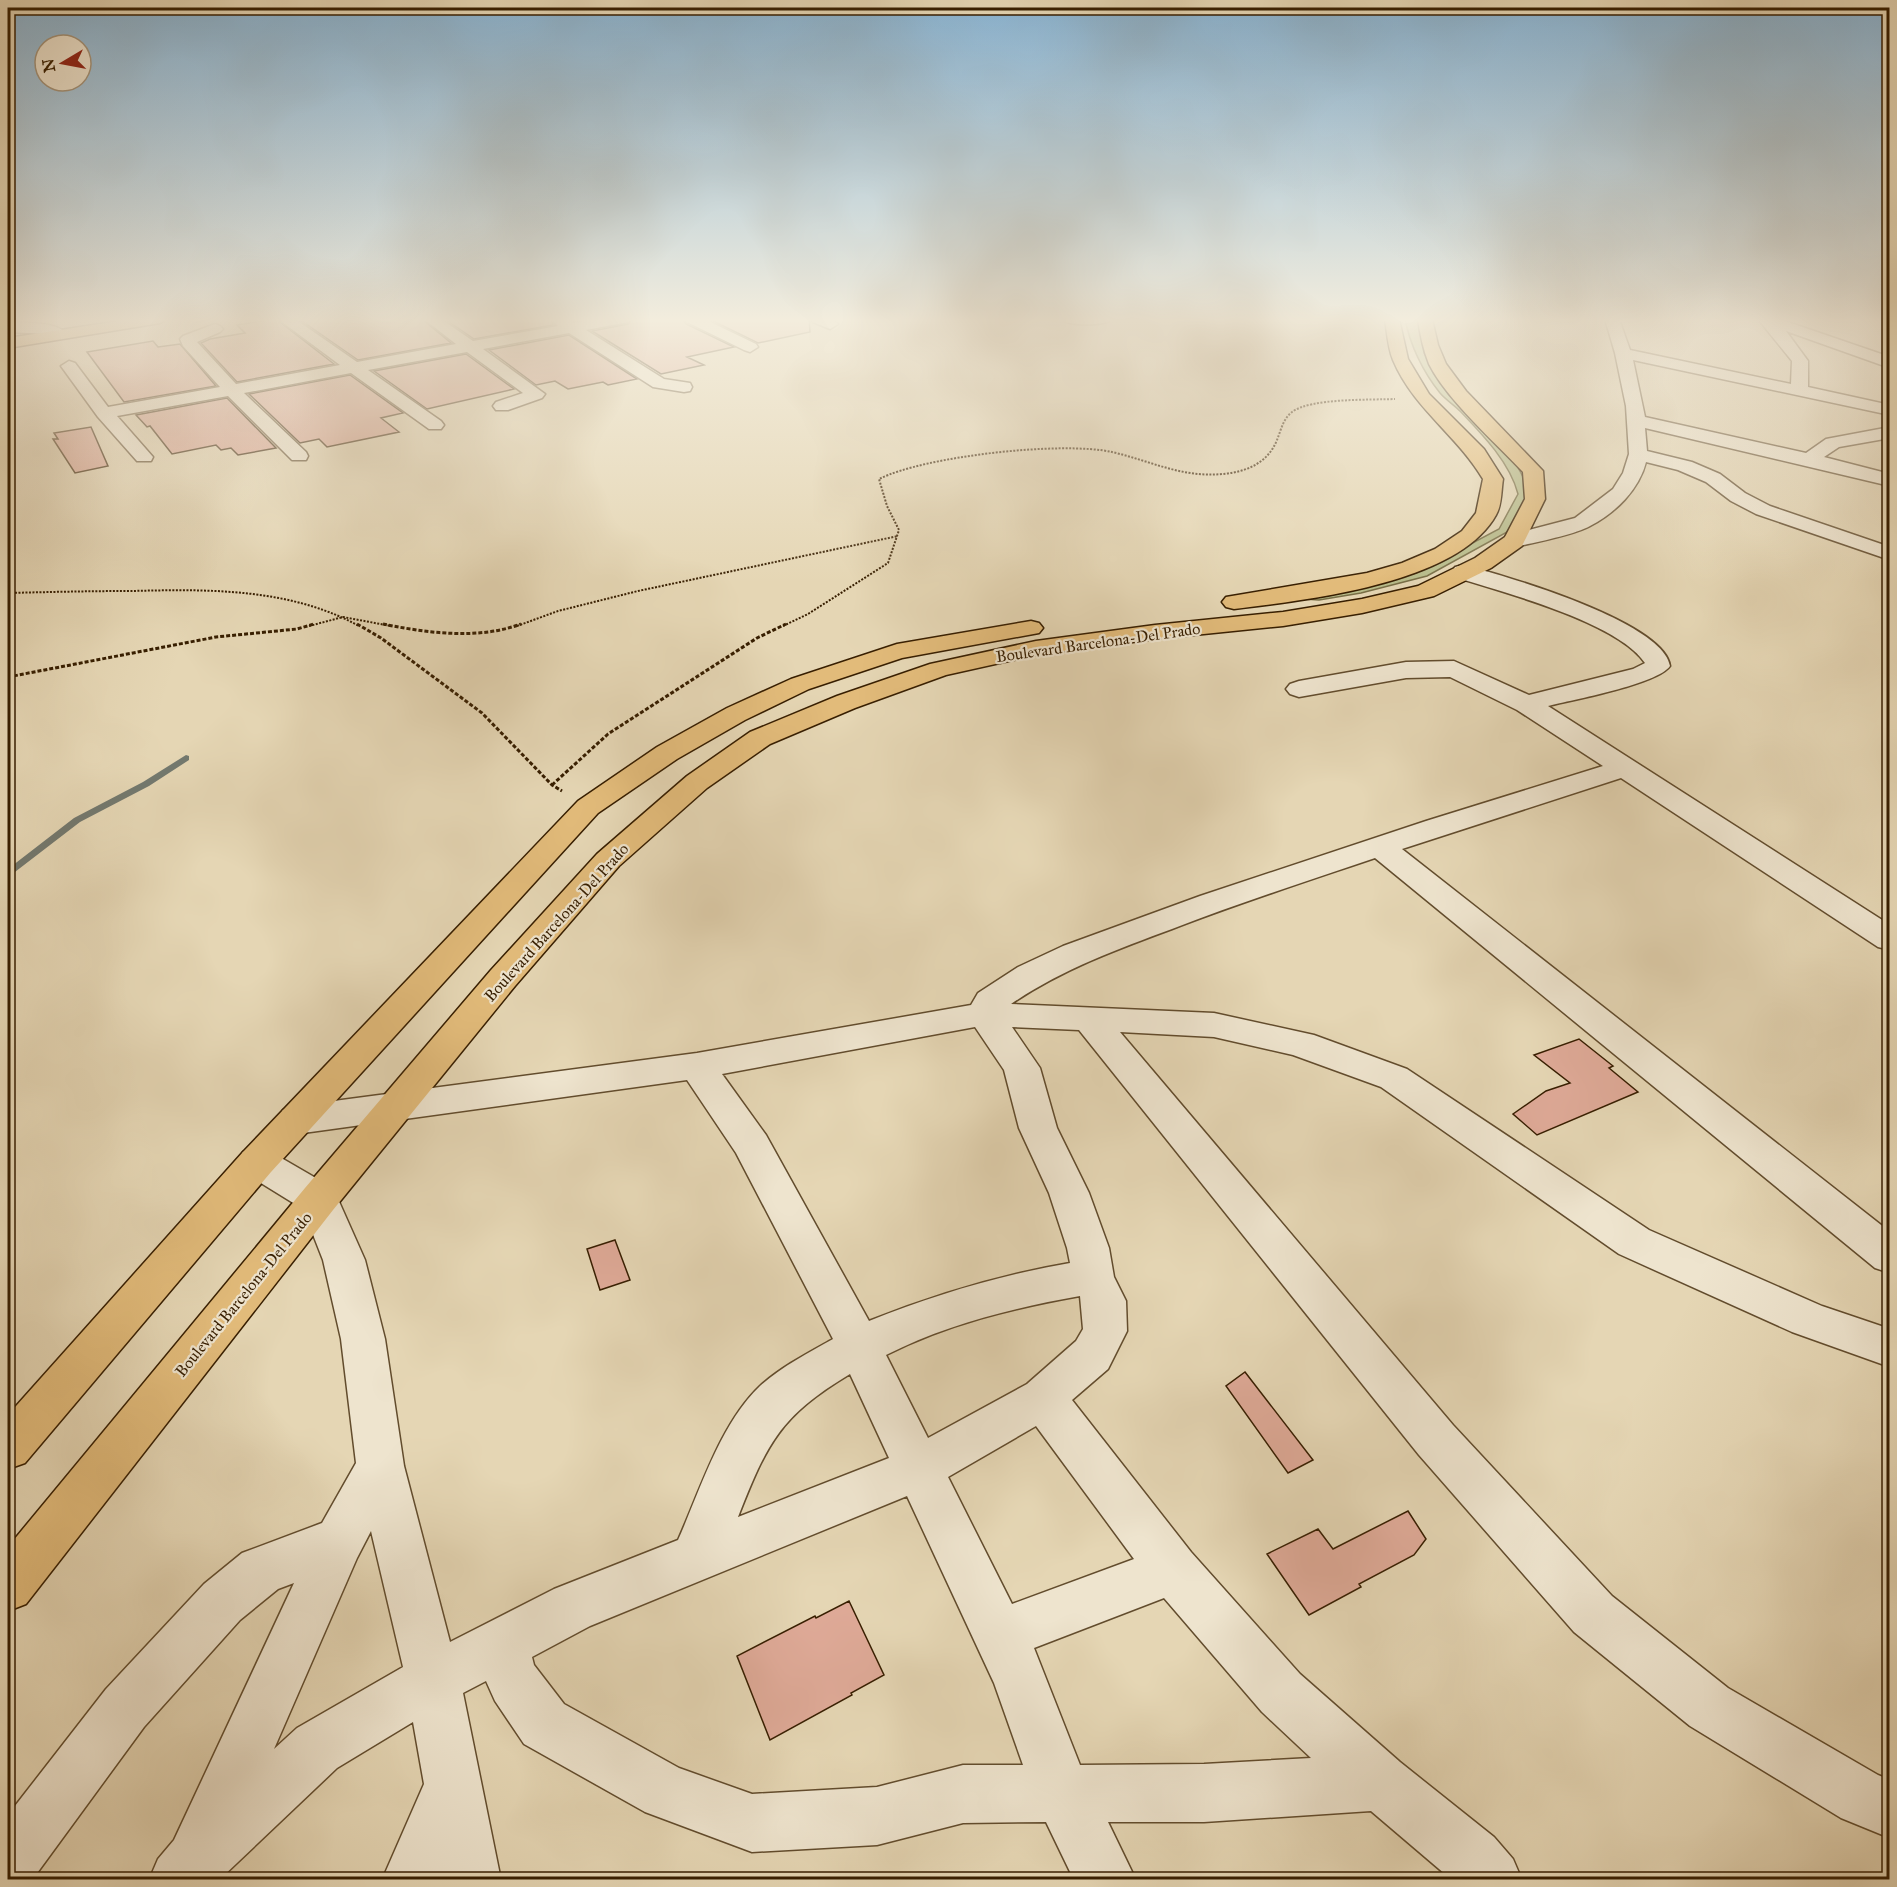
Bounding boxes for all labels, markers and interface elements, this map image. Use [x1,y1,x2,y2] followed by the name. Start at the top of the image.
[33,33,93,93] north arrow
[38,57,59,74] text: N
[995,619,1201,666] street label: Boulevard Barcelona-Del Prado
[480,839,632,1005] street label: Boulevard Barcelona-Del Prado
[171,1208,316,1380] street label: Boulevard Barcelona-Del Prado

